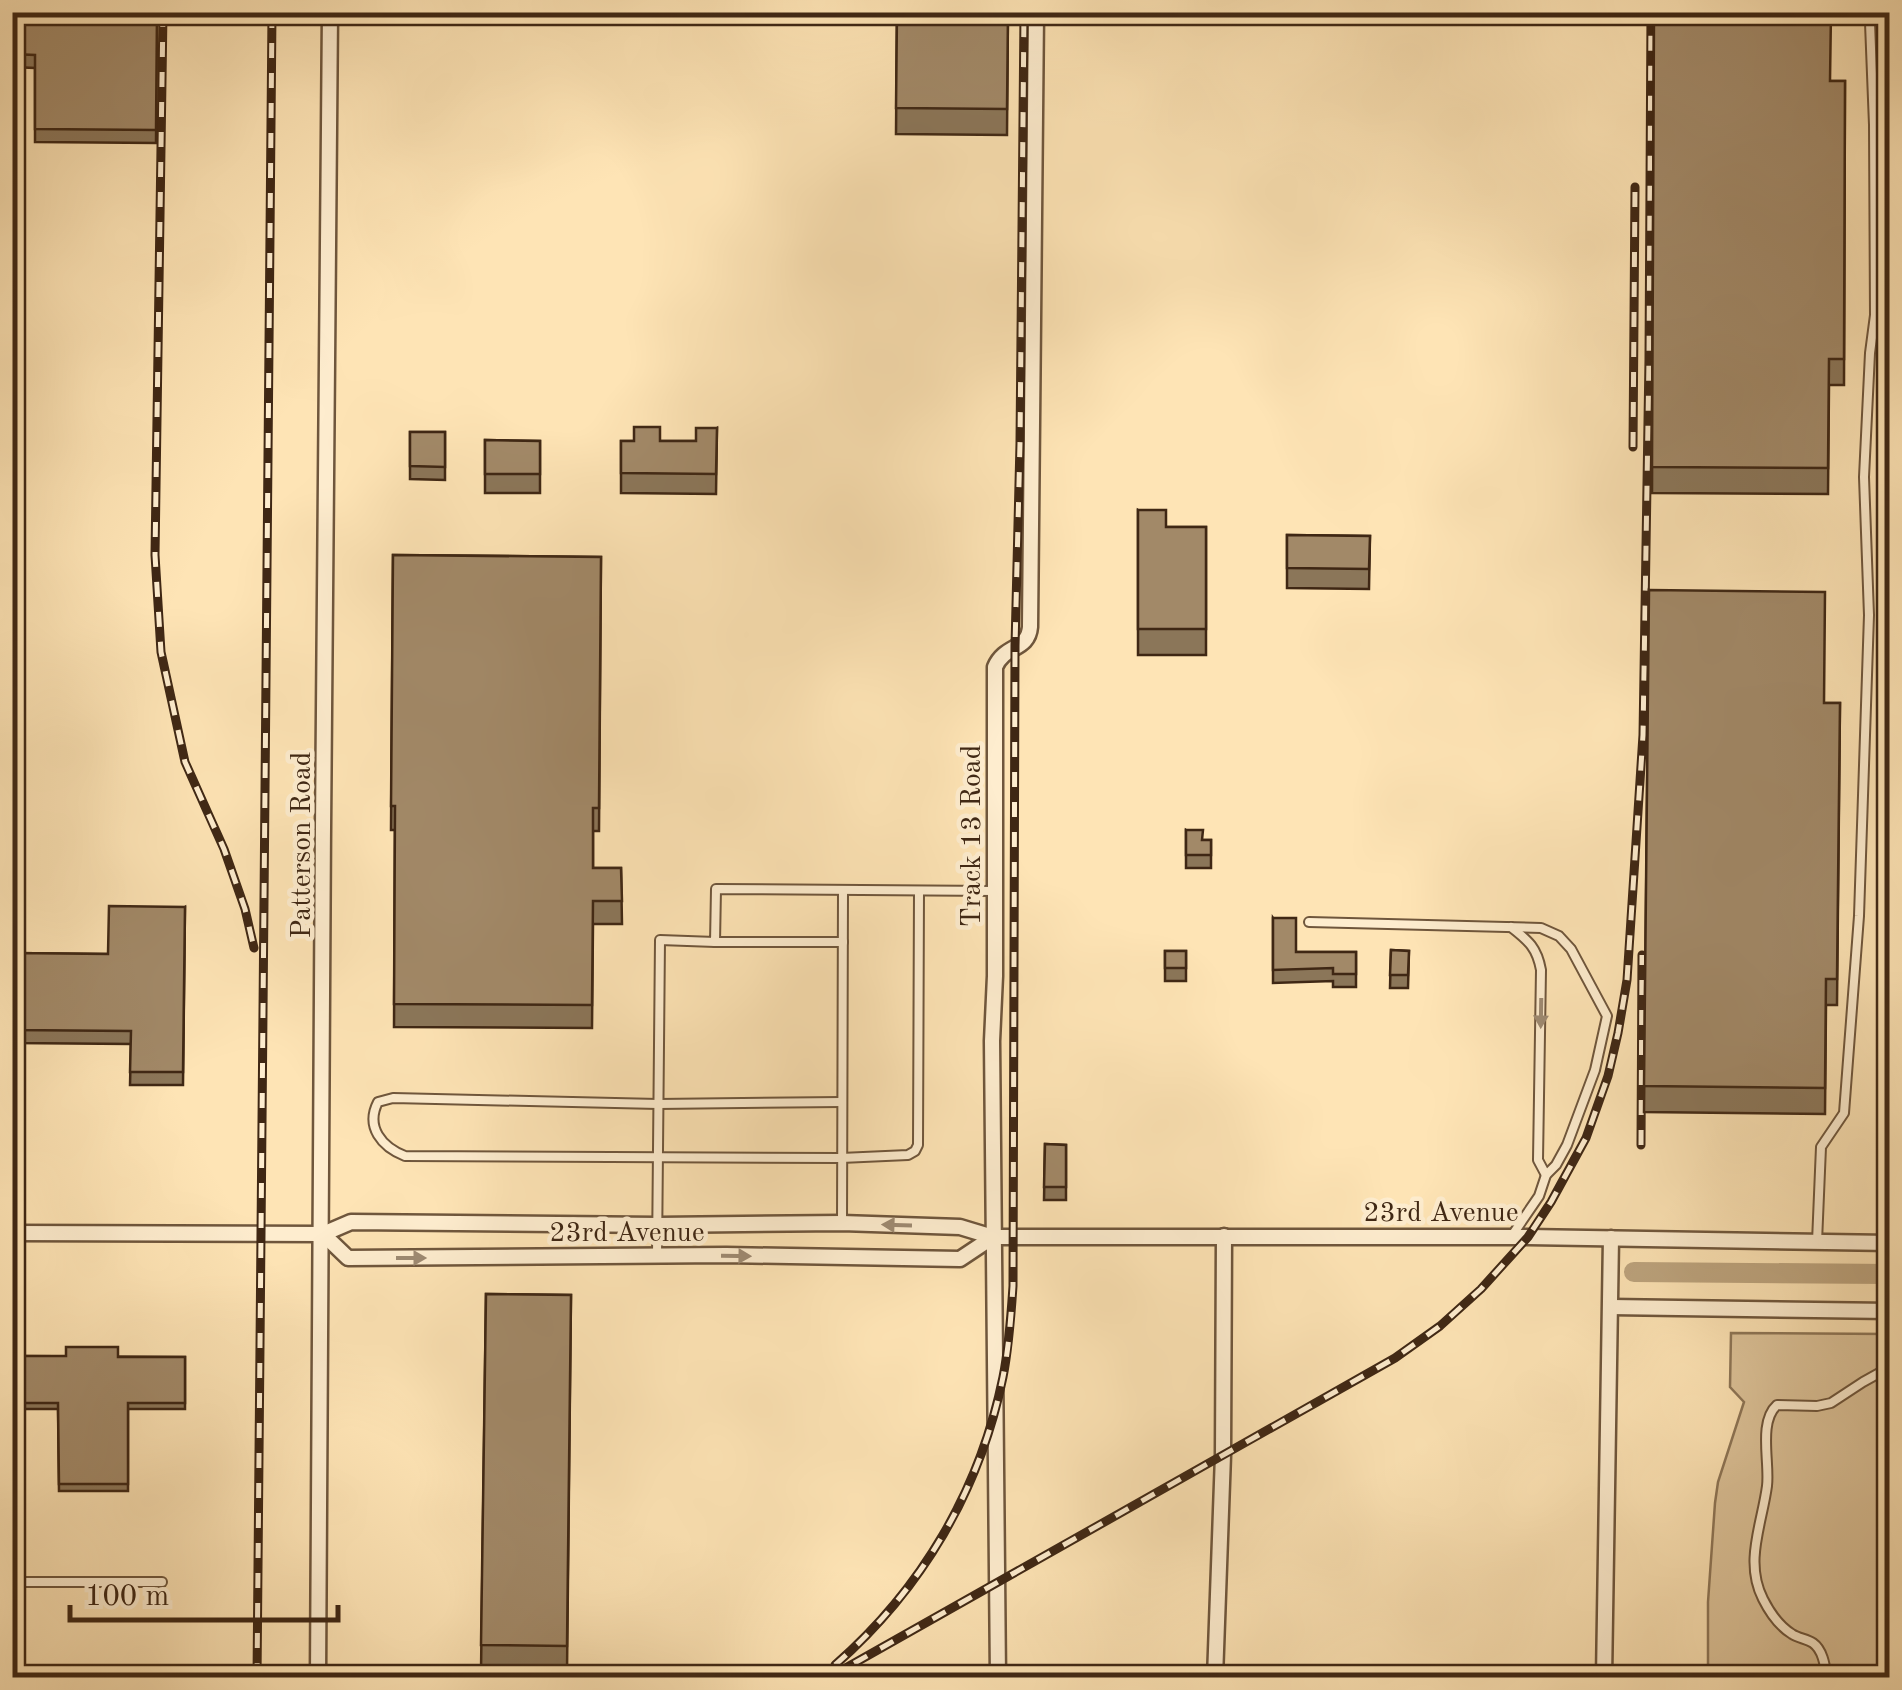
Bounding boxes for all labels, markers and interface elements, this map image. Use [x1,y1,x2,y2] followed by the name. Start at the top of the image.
[959,745,987,927] street label: Track 13 Road
[289,752,317,939] street label: Patterson Road
[1533,998,1549,1029] one-way arrow
[1363,1200,1519,1228] street label: 23rd Avenue
[881,1217,913,1233] one-way arrow
[549,1220,705,1248] street label: 23rd Avenue
[721,1248,753,1264] one-way arrow
[396,1250,428,1266] one-way arrow
[70,1560,338,1622] scale bar
[85,1582,169,1612] text: 100 m

